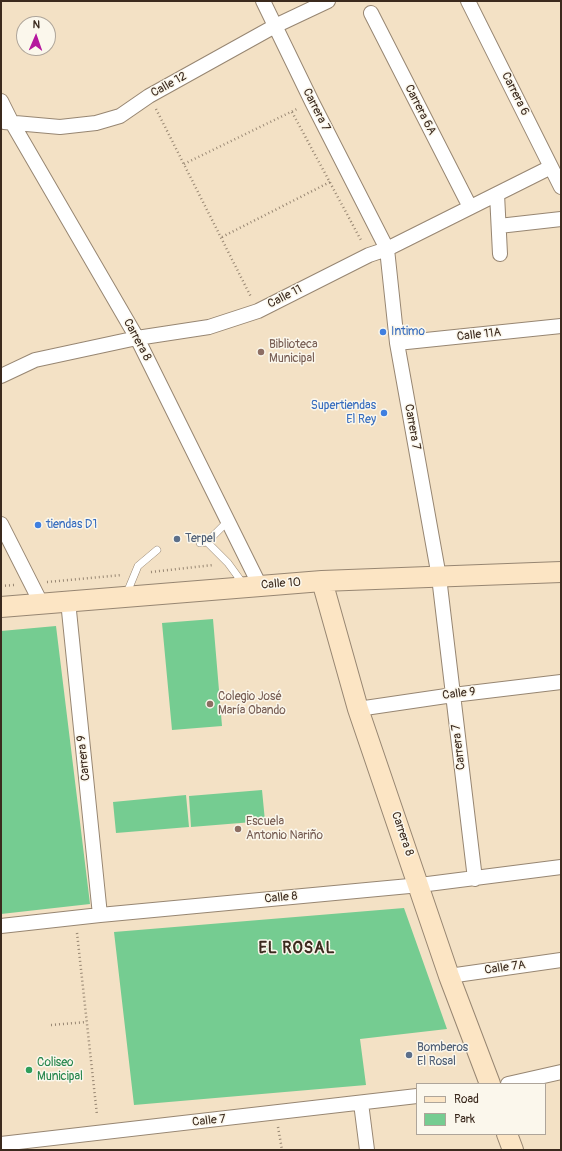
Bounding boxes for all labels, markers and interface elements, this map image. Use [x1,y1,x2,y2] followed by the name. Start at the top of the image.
[16,16,56,56] north arrow
[32,18,40,31] text: N
[149,69,189,101] street label: Calle 12
[498,70,532,118] street label: Carrera 6
[401,82,439,138] street label: Carrera 6A
[299,86,333,134] street label: Carrera 7
[265,282,305,312] street label: Calle 11
[120,316,154,364] street label: Carrera 8
[391,325,425,339] place label: Intimo
[456,326,502,344] street label: Calle 11A
[378,327,388,337] marker: Intimo
[269,338,318,366] place label: Biblioteca Municipal
[256,347,266,357] marker: Biblioteca Municipal
[311,399,376,427] place label: Supertiendas El Rey
[401,403,423,451] street label: Carrera 7
[379,408,389,418] marker: Supertiendas El Rey
[46,518,97,532] place label: tiendas D1
[33,520,43,530] marker: tiendas D1
[185,532,216,546] place label: Terpel
[172,534,182,544] marker: Terpel
[260,575,302,593] street label: Calle 10
[442,685,476,703] street label: Calle 9
[218,690,286,718] place label: Colegio José María Obando
[205,699,215,709] marker: Colegio José María Obando
[449,723,469,771] street label: Carrera 7
[74,734,94,782] street label: Carrera 9
[388,810,416,858] street label: Carrera 8
[246,815,323,843] place label: Escuela Antonio Nariño
[233,824,243,834] marker: Escuela Antonio Nariño
[264,889,298,907] street label: Calle 8
[259,939,335,959] district label: EL ROSAL
[484,958,526,978] street label: Calle 7A
[417,1041,468,1069] place label: Bomberos El Rosal
[404,1050,414,1060] marker: Bomberos El Rosal
[37,1056,83,1084] place label: Coliseo Municipal
[24,1065,34,1075] marker: Coliseo Municipal
[416,1083,546,1135] legend
[454,1092,479,1107] text: Road
[192,1112,226,1130] street label: Calle 7
[454,1112,475,1127] text: Park

